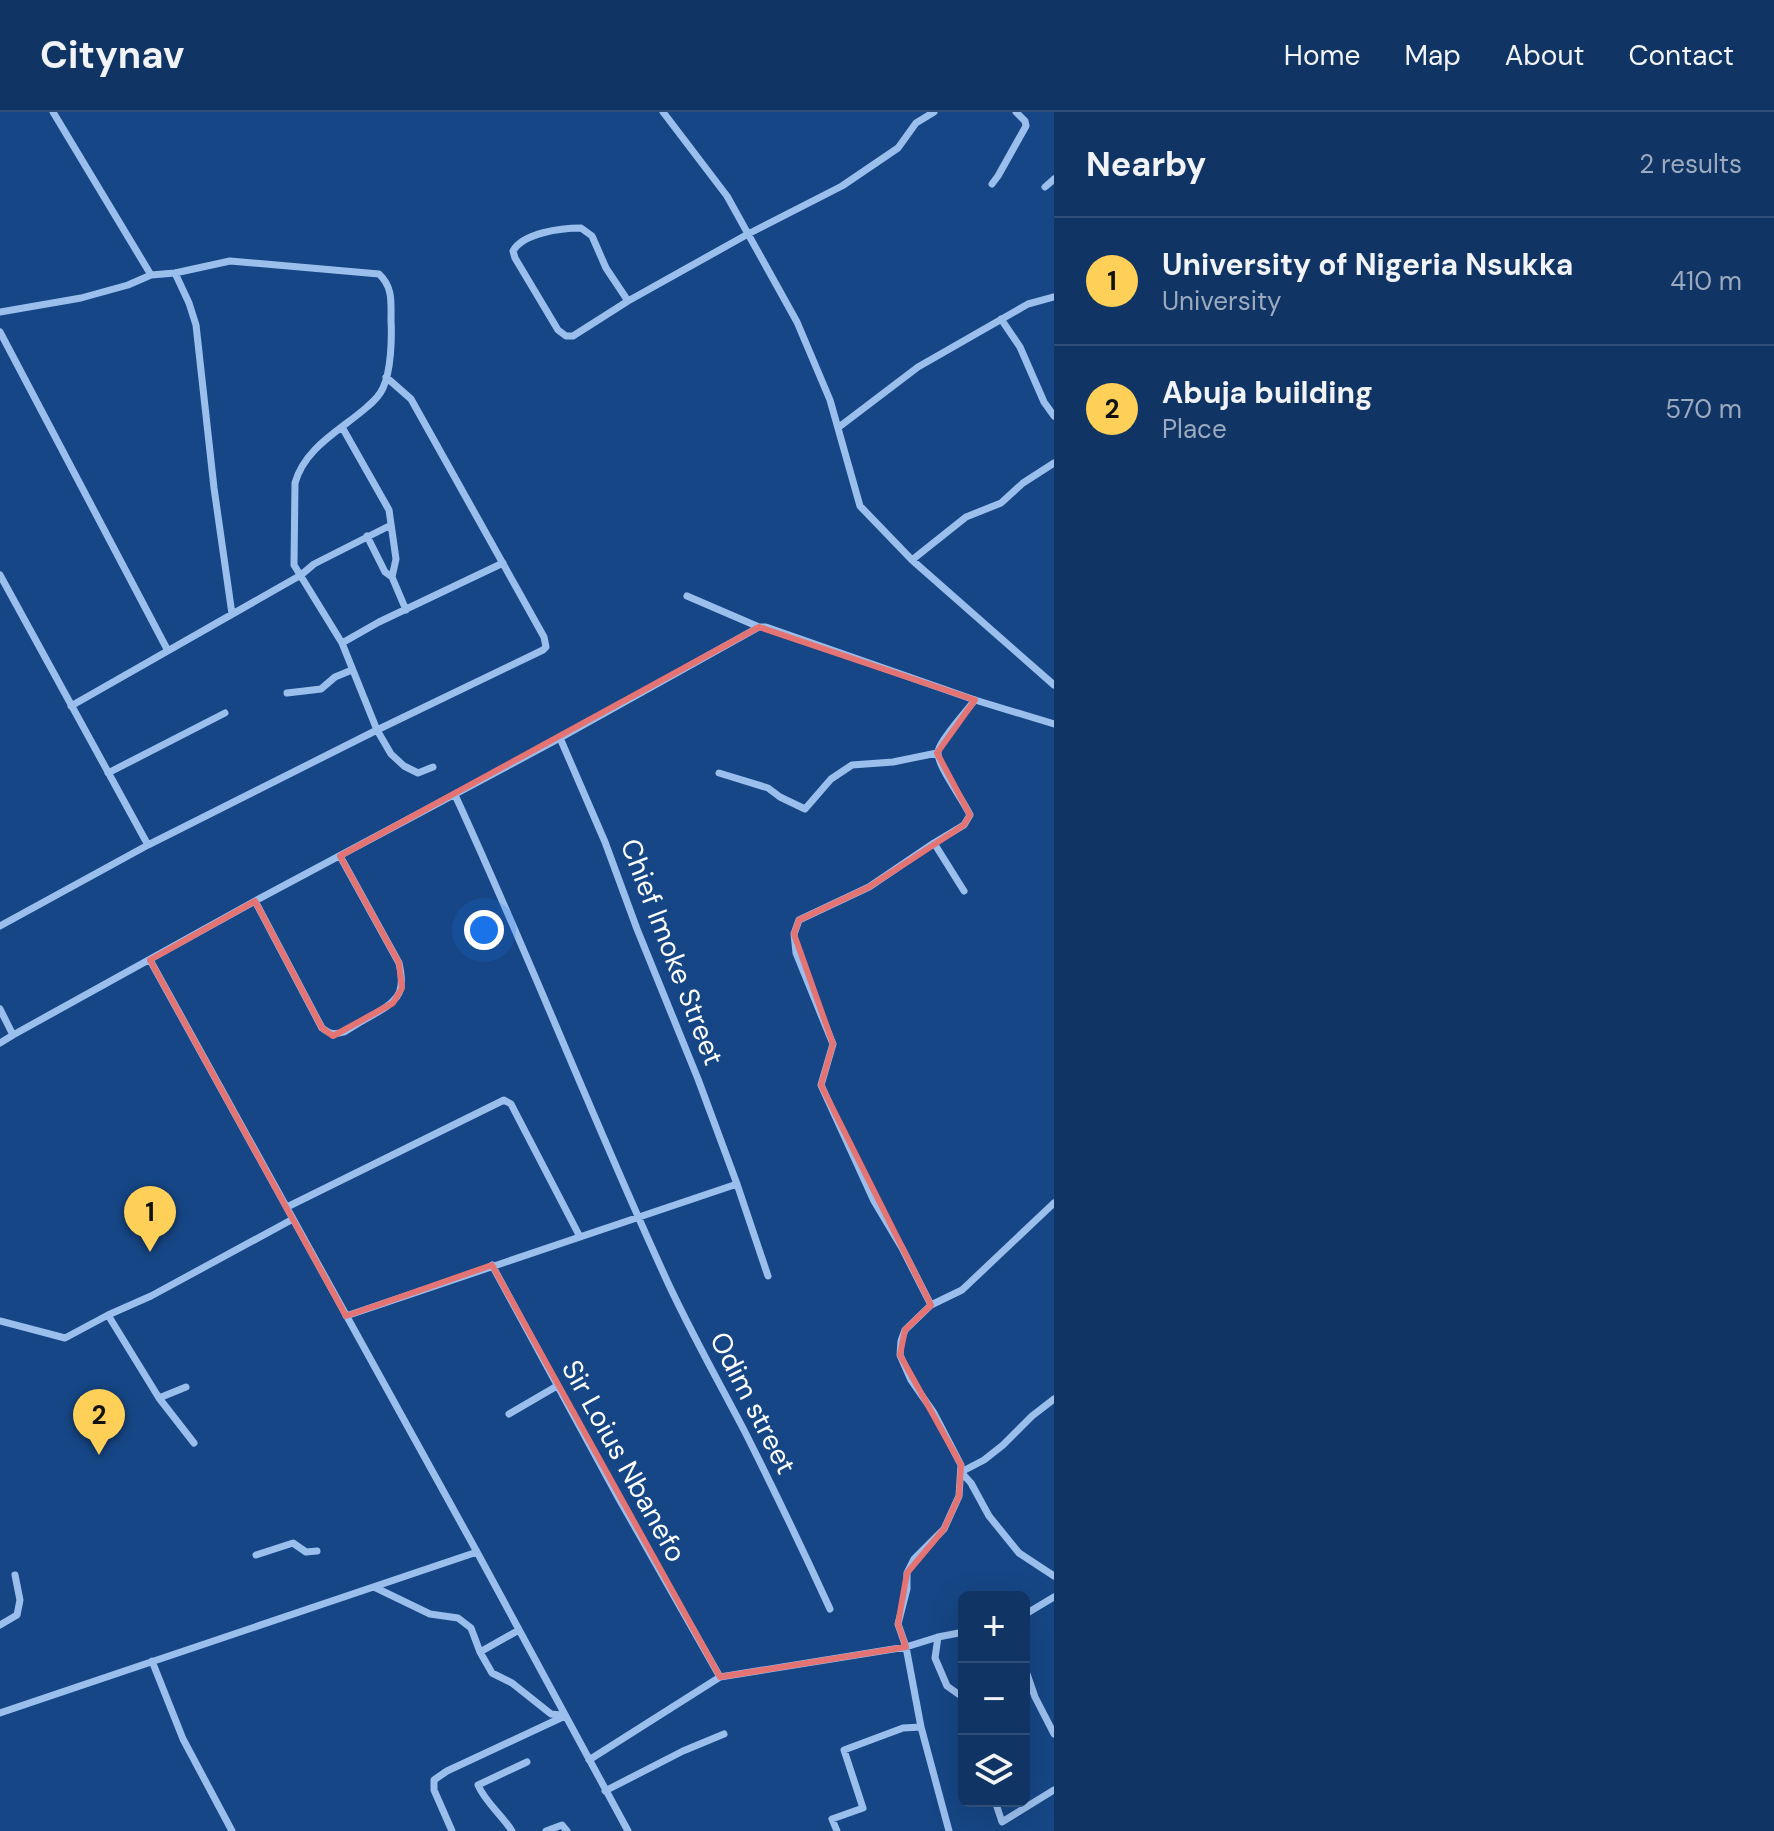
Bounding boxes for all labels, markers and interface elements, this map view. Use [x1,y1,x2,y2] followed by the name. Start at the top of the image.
[40,30,184,80] text: Citynav
[1284,37,1360,74] text: Home
[1404,37,1461,74] text: Map
[1505,37,1584,74] text: About
[1628,37,1734,74] text: Contact
[1086,142,1206,187] text: Nearby
[1639,147,1742,181] text: 2 results
[1162,245,1573,284] text: University of Nigeria Nsukka
[1107,264,1117,298] text: 1
[1670,264,1742,298] text: 410 m
[1162,284,1282,318] text: University
[1162,373,1373,412] text: Abuja building
[1104,392,1120,426] text: 2
[1665,392,1742,426] text: 570 m
[1162,412,1227,446] text: Place
[612,833,732,1071] street label: Chief Imoke Street
[464,910,504,950] your location
[124,1186,176,1252] pin: 1
[701,1326,805,1480] street label: Odim street
[553,1353,695,1569] street label: Sir Loius Nbanefo
[73,1389,125,1455] pin: 2
[958,1591,1030,1807] map controls
[958,1591,1030,1663] button: +
[958,1663,1030,1735] button: −
[958,1735,1030,1807] button: layers

